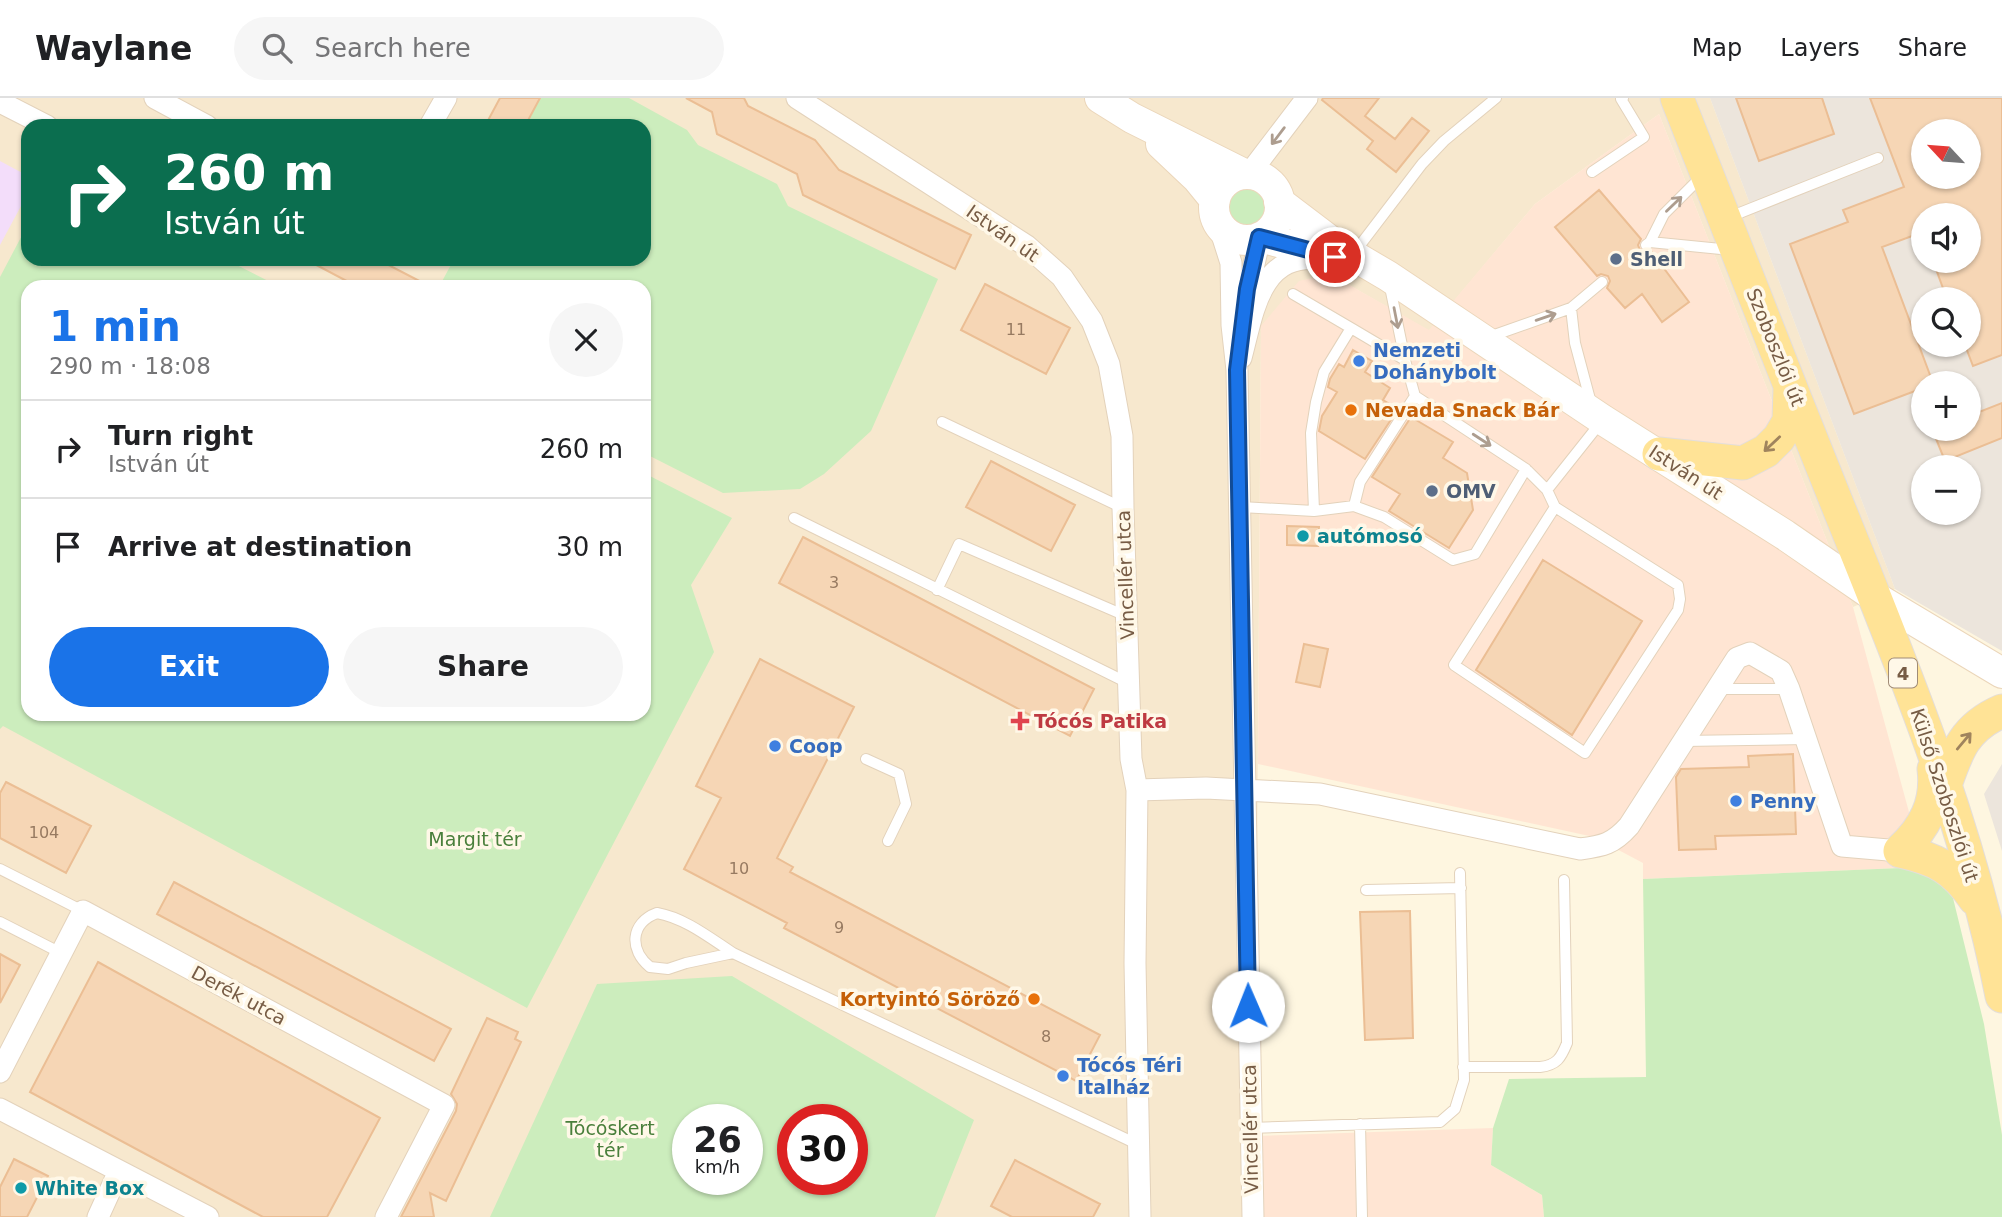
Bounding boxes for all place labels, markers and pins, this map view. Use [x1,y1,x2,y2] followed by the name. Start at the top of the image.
[1305,227,1365,287] pin
[1630,248,1683,270] place label: Shell
[1608,251,1624,267] marker: Shell
[1373,339,1496,383] place label: Nemzeti Dohánybolt
[1351,353,1367,369] marker: Nemzeti Dohánybolt
[1365,399,1560,421] place label: Nevada Snack Bár
[1343,402,1359,418] marker: Nevada Snack Bár
[1446,480,1496,502] place label: OMV
[1424,483,1440,499] marker: OMV
[1317,525,1423,547] place label: autómosó
[1295,528,1311,544] marker: autómosó
[1034,710,1167,732] place label: Tócós Patika
[1012,713,1028,729] marker: Tócós Patika
[789,735,843,757] place label: Coop
[767,738,783,754] marker: Coop
[1750,790,1817,812] place label: Penny
[1728,793,1744,809] marker: Penny
[840,988,1020,1010] place label: Kortyintó Söröző
[1026,991,1042,1007] marker: Kortyintó Söröző
[1077,1054,1182,1098] place label: Tócós Téri Italház
[1055,1068,1071,1084] marker: Tócós Téri Italház
[35,1177,144,1199] place label: White Box
[13,1180,29,1196] marker: White Box

